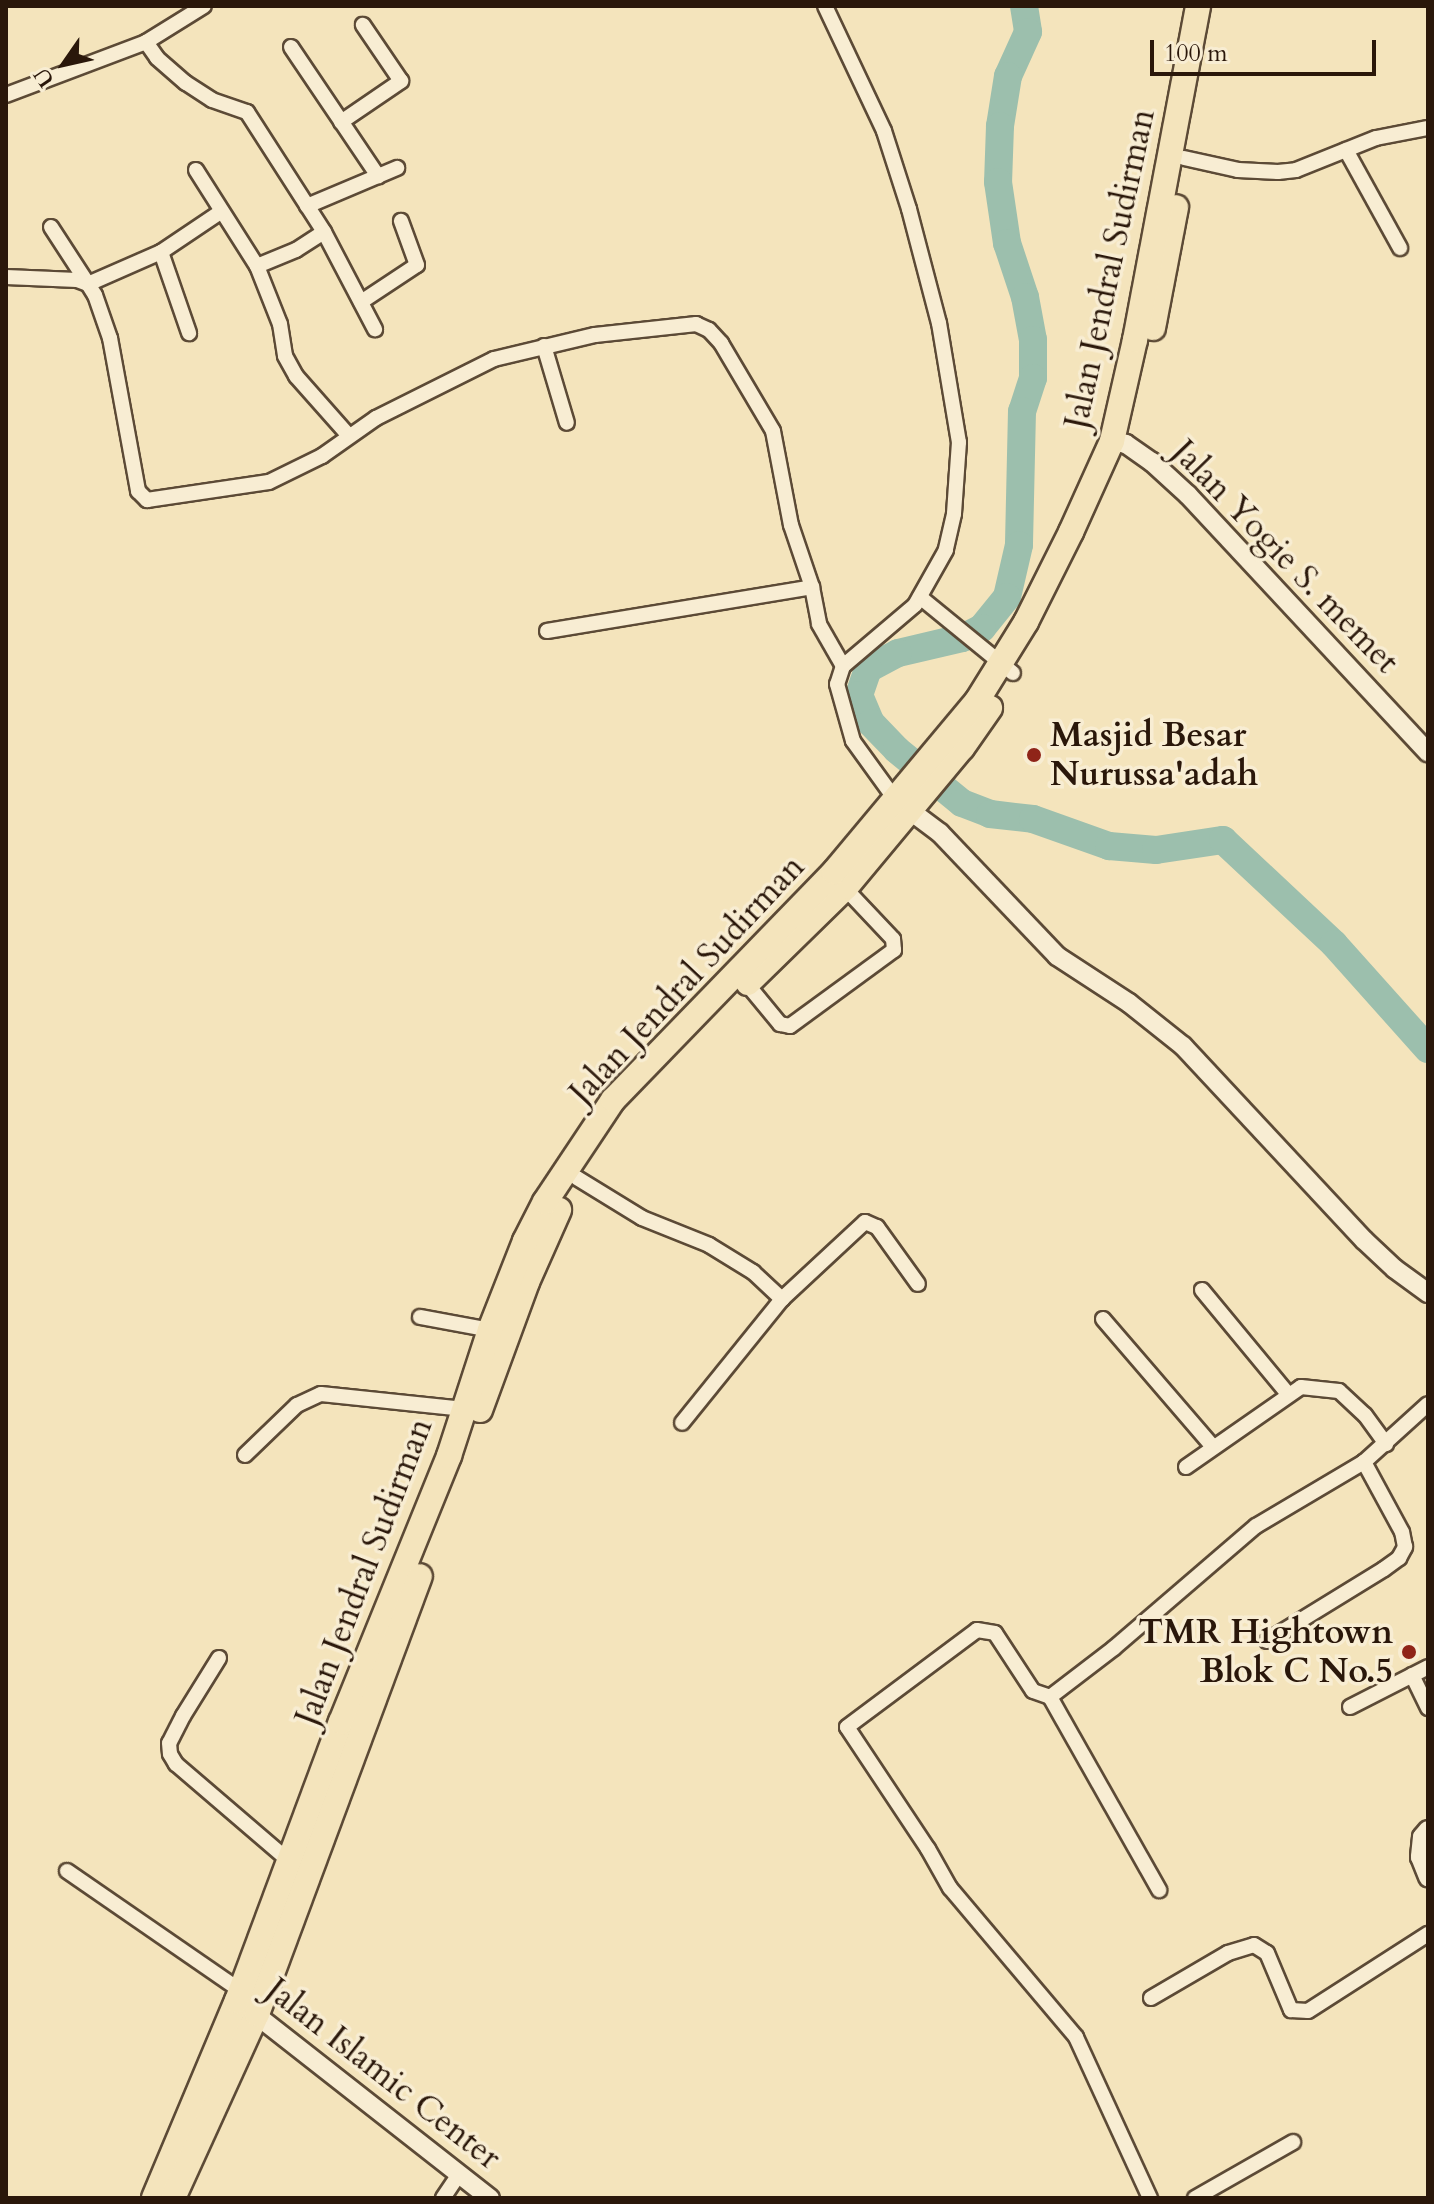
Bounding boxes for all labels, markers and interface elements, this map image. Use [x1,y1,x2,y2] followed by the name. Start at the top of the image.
[24,24,104,104] north arrow
[1154,24,1380,74] scale bar
[1164,37,1228,70] text: 100 m
[27,62,62,93] text: U
[1056,105,1164,433] street label: Jalan Jendral Sudirman
[1163,432,1407,682] street label: Jalan Yogie S. memet
[1050,715,1258,794] place label: Masjid Besar Nurussa'adah
[1025,746,1043,764] marker: Masjid Besar Nurussa'adah
[561,847,813,1113] street label: Jalan Jendral Sudirman
[287,1413,441,1731] street label: Jalan Jendral Sudirman
[1138,1612,1393,1692] place label: TMR Hightown Blok C No.5
[1400,1643,1418,1661] marker: TMR Hightown Blok C No.5
[258,1970,508,2178] street label: Jalan Islamic Center

